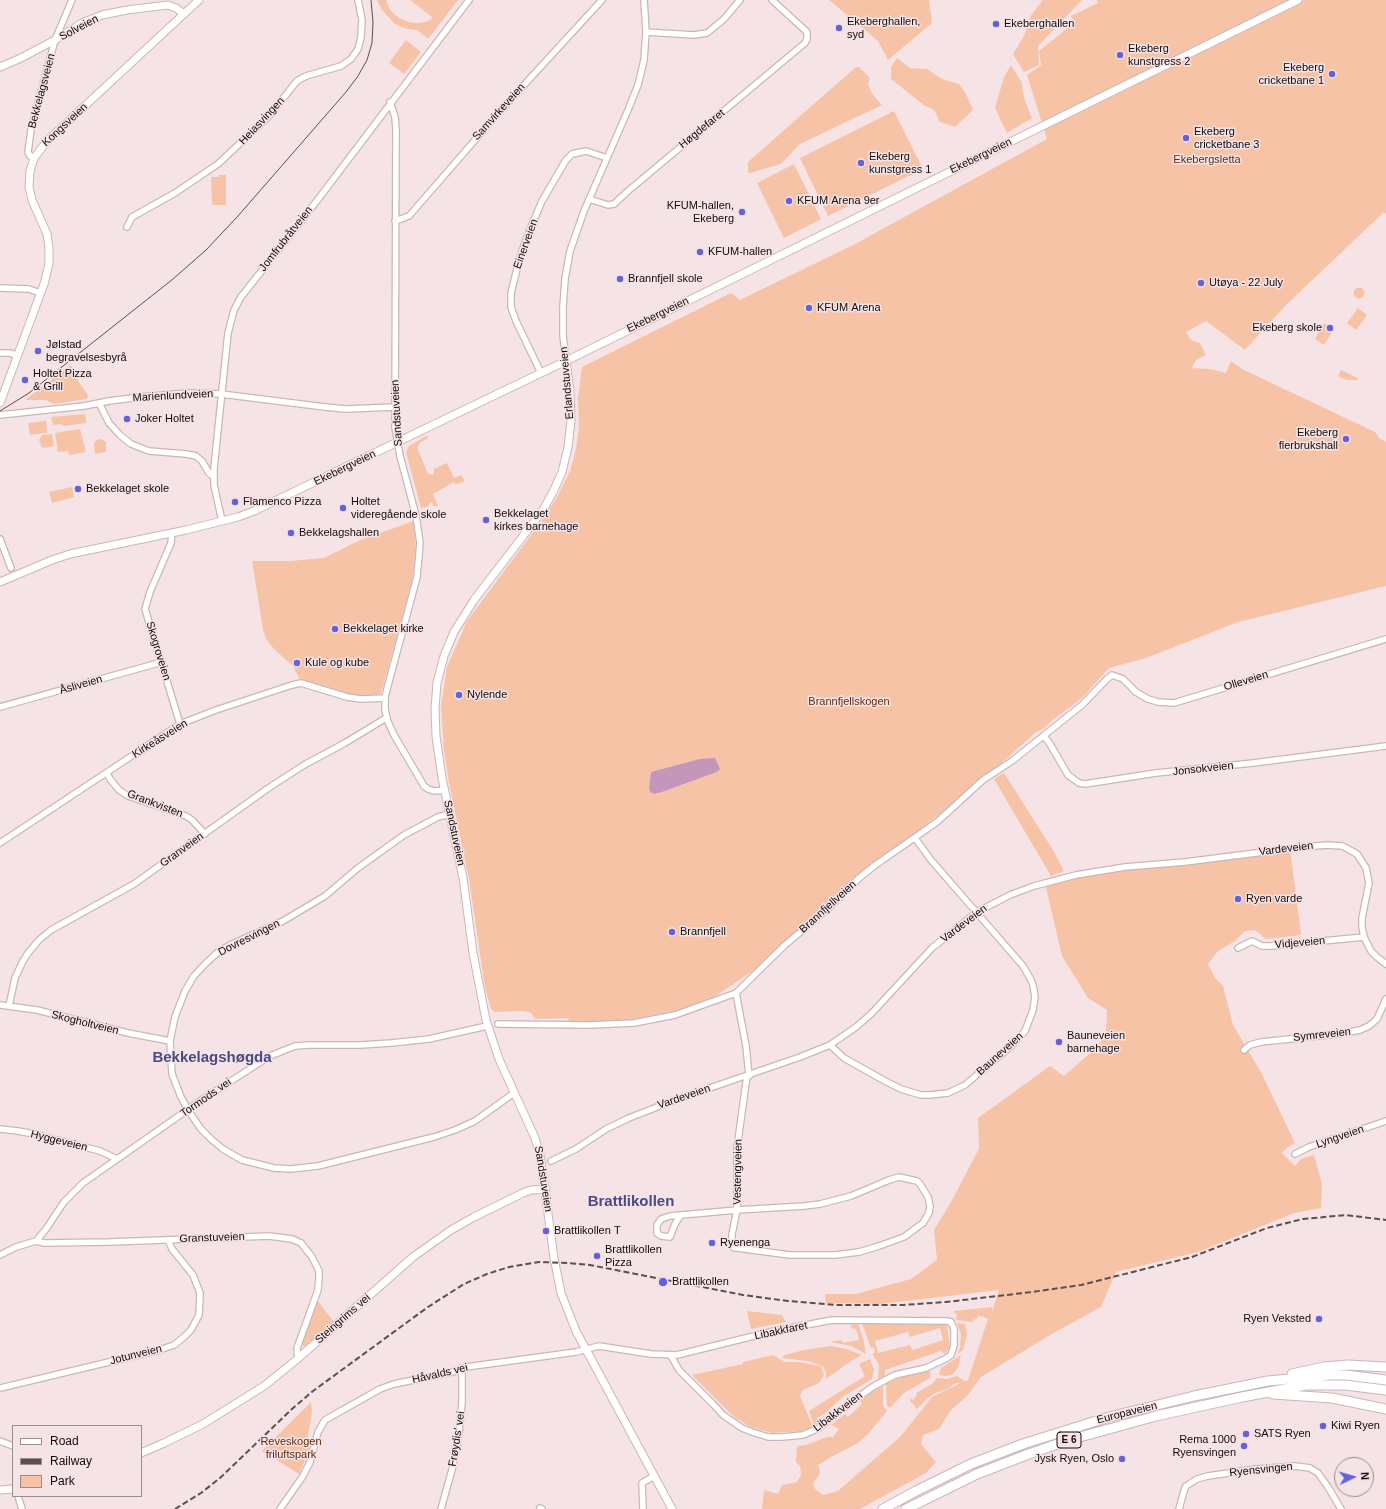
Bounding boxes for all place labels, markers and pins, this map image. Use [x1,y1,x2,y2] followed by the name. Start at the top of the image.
[847,15,920,41] place label: Ekeberghallen, syd
[1004,17,1074,31] place label: Ekeberghallen
[991,19,1001,29] marker: Ekeberghallen
[834,23,844,33] marker: Ekeberghallen, syd
[1128,42,1190,68] place label: Ekeberg kunstgress 2
[1115,50,1125,60] marker: Ekeberg kunstgress 2
[1259,61,1324,87] place label: Ekeberg cricketbane 1
[1327,69,1337,79] marker: Ekeberg cricketbane 1
[1194,125,1259,151] place label: Ekeberg cricketbane 3
[1181,133,1191,143] marker: Ekeberg cricketbane 3
[869,150,931,176] place label: Ekeberg kunstgress 1
[856,158,866,168] marker: Ekeberg kunstgress 1
[797,194,880,208] place label: KFUM Arena 9er
[784,196,794,206] marker: KFUM Arena 9er
[667,199,734,225] place label: KFUM-hallen, Ekeberg
[737,207,747,217] marker: KFUM-hallen, Ekeberg
[708,245,772,259] place label: KFUM-hallen
[695,247,705,257] marker: KFUM-hallen
[628,272,703,286] place label: Brannfjell skole
[615,274,625,284] marker: Brannfjell skole
[1209,276,1283,290] place label: Utøya - 22 July
[1196,278,1206,288] marker: Utøya - 22 July
[817,301,881,315] place label: KFUM Arena
[804,303,814,313] marker: KFUM Arena
[1252,321,1322,335] place label: Ekeberg skole
[1325,323,1335,333] marker: Ekeberg skole
[46,338,127,364] place label: Jølstad begravelsesbyrå
[33,346,43,356] marker: Jølstad begravelsesbyrå
[33,367,92,393] place label: Holtet Pizza & Grill
[20,375,30,385] marker: Holtet Pizza & Grill
[135,412,194,426] place label: Joker Holtet
[122,414,132,424] marker: Joker Holtet
[1279,426,1338,452] place label: Ekeberg flerbrukshall
[1341,434,1351,444] marker: Ekeberg flerbrukshall
[86,482,169,496] place label: Bekkelaget skole
[73,484,83,494] marker: Bekkelaget skole
[243,495,321,509] place label: Flamenco Pizza
[351,495,446,521] place label: Holtet videregående skole
[230,497,240,507] marker: Flamenco Pizza
[338,503,348,513] marker: Holtet videregående skole
[494,507,578,533] place label: Bekkelaget kirkes barnehage
[481,515,491,525] marker: Bekkelaget kirkes barnehage
[299,526,379,540] place label: Bekkelagshallen
[286,528,296,538] marker: Bekkelagshallen
[343,622,424,636] place label: Bekkelaget kirke
[330,624,340,634] marker: Bekkelaget kirke
[305,656,369,670] place label: Kule og kube
[292,658,302,668] marker: Kule og kube
[467,688,507,702] place label: Nylende
[454,690,464,700] marker: Nylende
[1246,892,1302,906] place label: Ryen varde
[1233,894,1243,904] marker: Ryen varde
[680,925,726,939] place label: Brannfjell
[667,927,677,937] marker: Brannfjell
[1067,1029,1125,1055] place label: Bauneveien barnehage
[1054,1037,1064,1047] marker: Bauneveien barnehage
[554,1224,621,1238] place label: Brattlikollen T
[541,1226,551,1236] marker: Brattlikollen T
[720,1236,770,1250] place label: Ryenenga
[707,1238,717,1248] marker: Ryenenga
[605,1243,662,1269] place label: Brattlikollen Pizza
[592,1251,602,1261] marker: Brattlikollen Pizza
[672,1275,729,1289] place label: Brattlikollen
[657,1276,669,1288] marker: Brattlikollen
[1243,1312,1311,1326] place label: Ryen Veksted
[1314,1314,1324,1324] marker: Ryen Veksted
[1331,1419,1380,1433] place label: Kiwi Ryen
[1318,1421,1328,1431] marker: Kiwi Ryen
[1254,1427,1311,1441] place label: SATS Ryen
[1241,1429,1251,1439] marker: SATS Ryen
[1172,1433,1236,1459] place label: Rema 1000 Ryensvingen
[1239,1441,1249,1451] marker: Rema 1000 Ryensvingen
[1035,1452,1114,1466] place label: Jysk Ryen, Oslo
[1117,1454,1127,1464] marker: Jysk Ryen, Oslo

